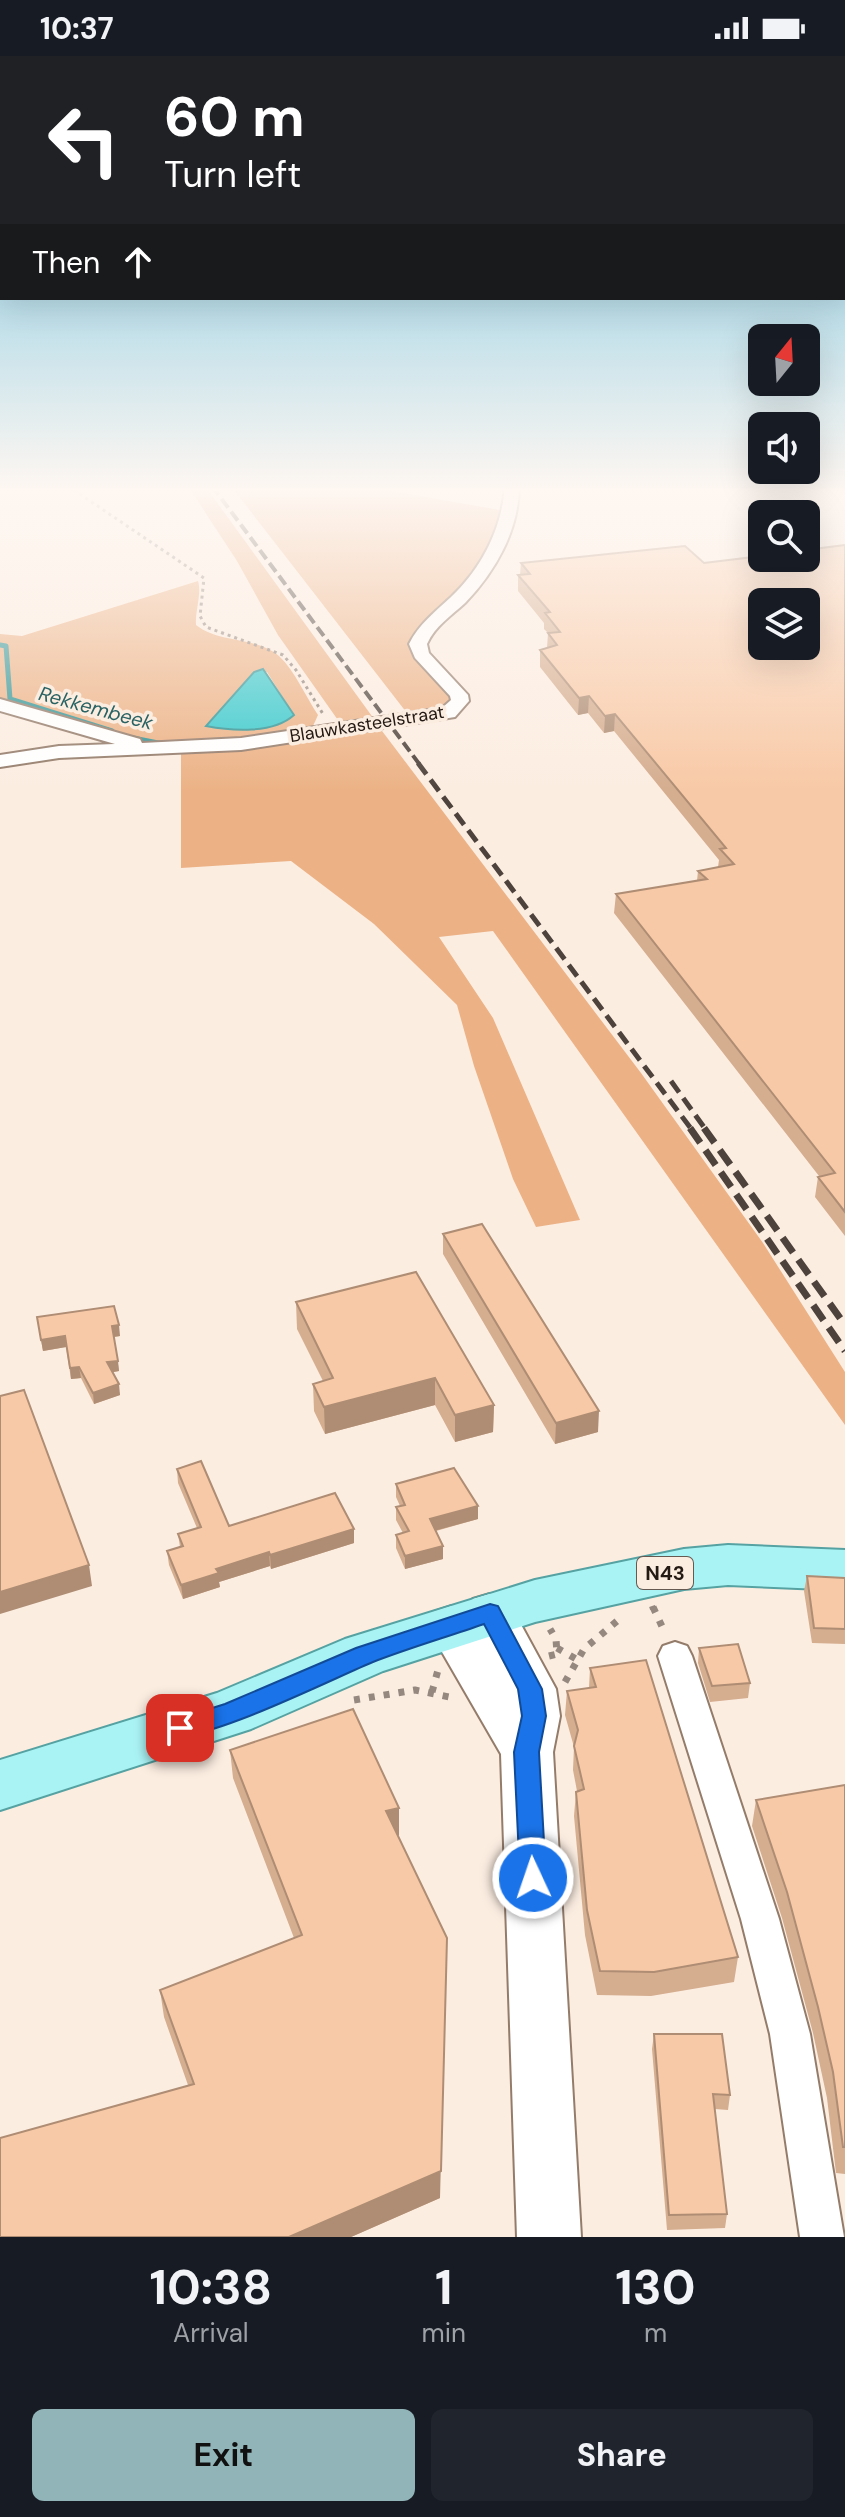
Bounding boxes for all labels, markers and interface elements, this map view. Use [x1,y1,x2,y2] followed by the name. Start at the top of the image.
[40,9,114,48] text: 10:37
[164,80,305,153] text: 60 m
[32,88,136,192] icon: left
[164,151,301,198] text: Turn left
[116,240,160,284] icon: ahead
[32,243,100,282] text: Then
[748,324,820,396] north arrow
[748,324,820,660] map controls
[748,412,820,484] button: sound
[748,500,820,572] button: search
[748,588,820,660] button: layers
[36,680,157,736] water label: Rekkembeek
[288,700,446,748] street label: Blauwkasteelstraat
[637,1557,693,1589] road number: N43
[146,1694,214,1762] pin
[158,1706,202,1750] icon: arrive
[491,1836,575,1920] position arrow
[149,2256,272,2319] text: 10:38
[435,2256,453,2319] text: 1
[615,2256,696,2319] text: 130
[173,2316,249,2350] text: Arrival
[422,2316,466,2350] text: min
[644,2316,667,2350] text: m
[32,2409,415,2501] button: Exit
[431,2409,813,2501] button: Share

